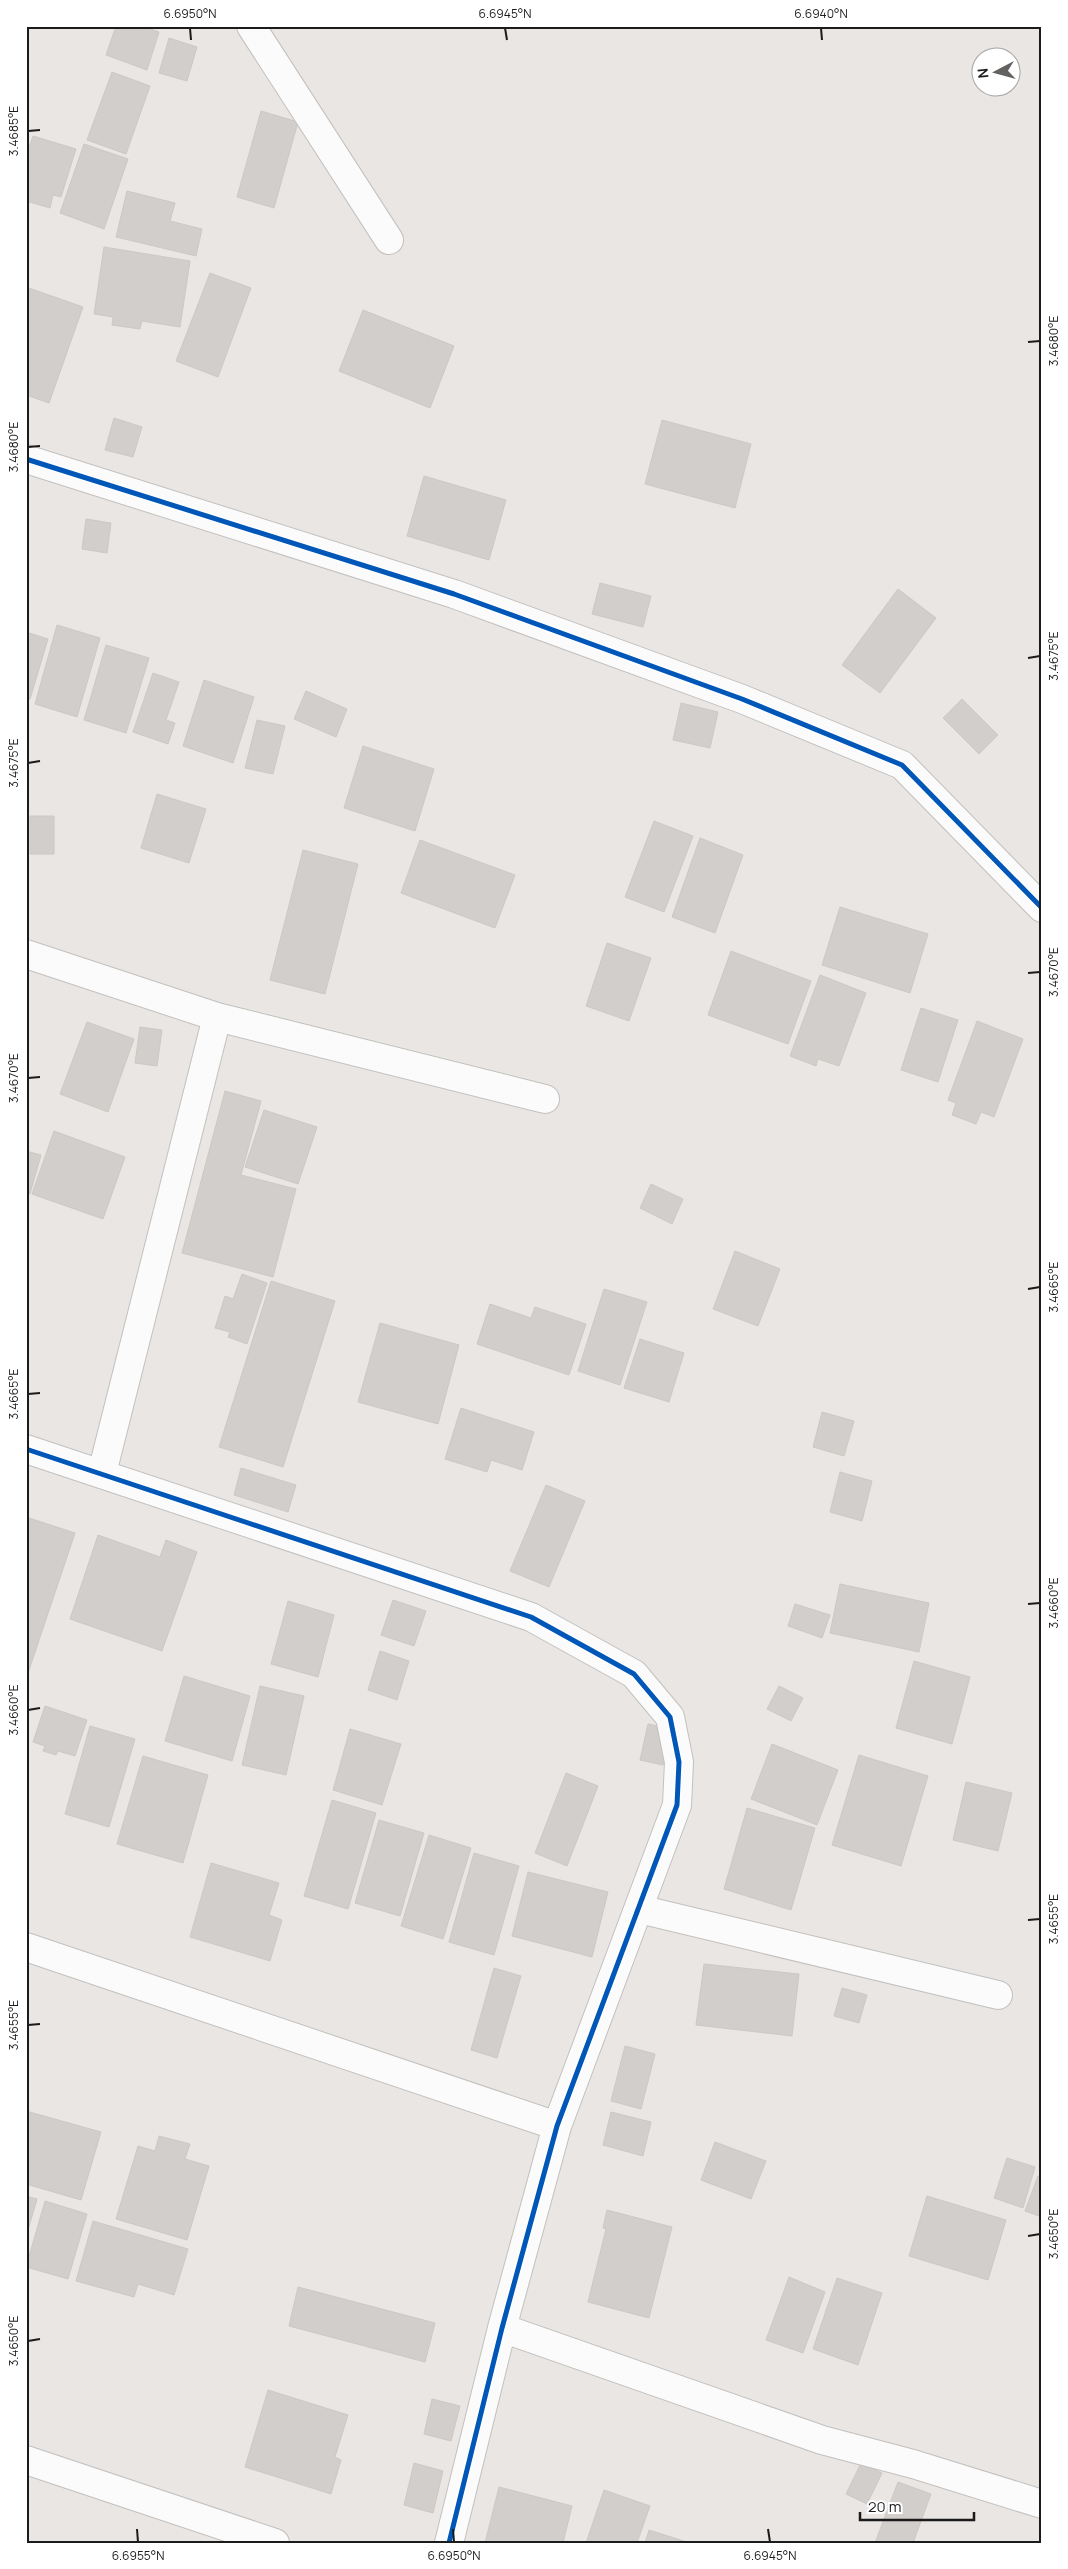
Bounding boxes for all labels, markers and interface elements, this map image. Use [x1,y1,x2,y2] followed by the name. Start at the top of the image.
[163,5,217,22] text: 6.6950°N
[479,5,531,22] text: 6.6945°N
[794,5,848,22] text: 6.6940°N
[970,48,1020,98] north arrow
[973,67,993,79] text: N
[5,106,22,156] text: 3.4685°E
[1045,315,1062,366] text: 3.4680°E
[5,421,22,472] text: 3.4680°E
[1045,631,1062,681] text: 3.4675°E
[5,738,22,788] text: 3.4675°E
[1045,947,1062,997] text: 3.4670°E
[5,1053,22,1103] text: 3.4670°E
[1045,1261,1062,1312] text: 3.4665°E
[5,1368,22,1419] text: 3.4665°E
[1045,1577,1062,1629] text: 3.4660°E
[5,1684,22,1736] text: 3.4660°E
[1045,1894,1062,1944] text: 3.4655°E
[5,2000,22,2050] text: 3.4655°E
[1045,2209,1062,2259] text: 3.4650°E
[5,2316,22,2366] text: 3.4650°E
[860,2489,974,2521] scale bar
[868,2496,901,2517] text: 20 m
[112,2547,164,2564] text: 6.6955°N
[427,2547,481,2564] text: 6.6950°N
[744,2547,796,2564] text: 6.6945°N

